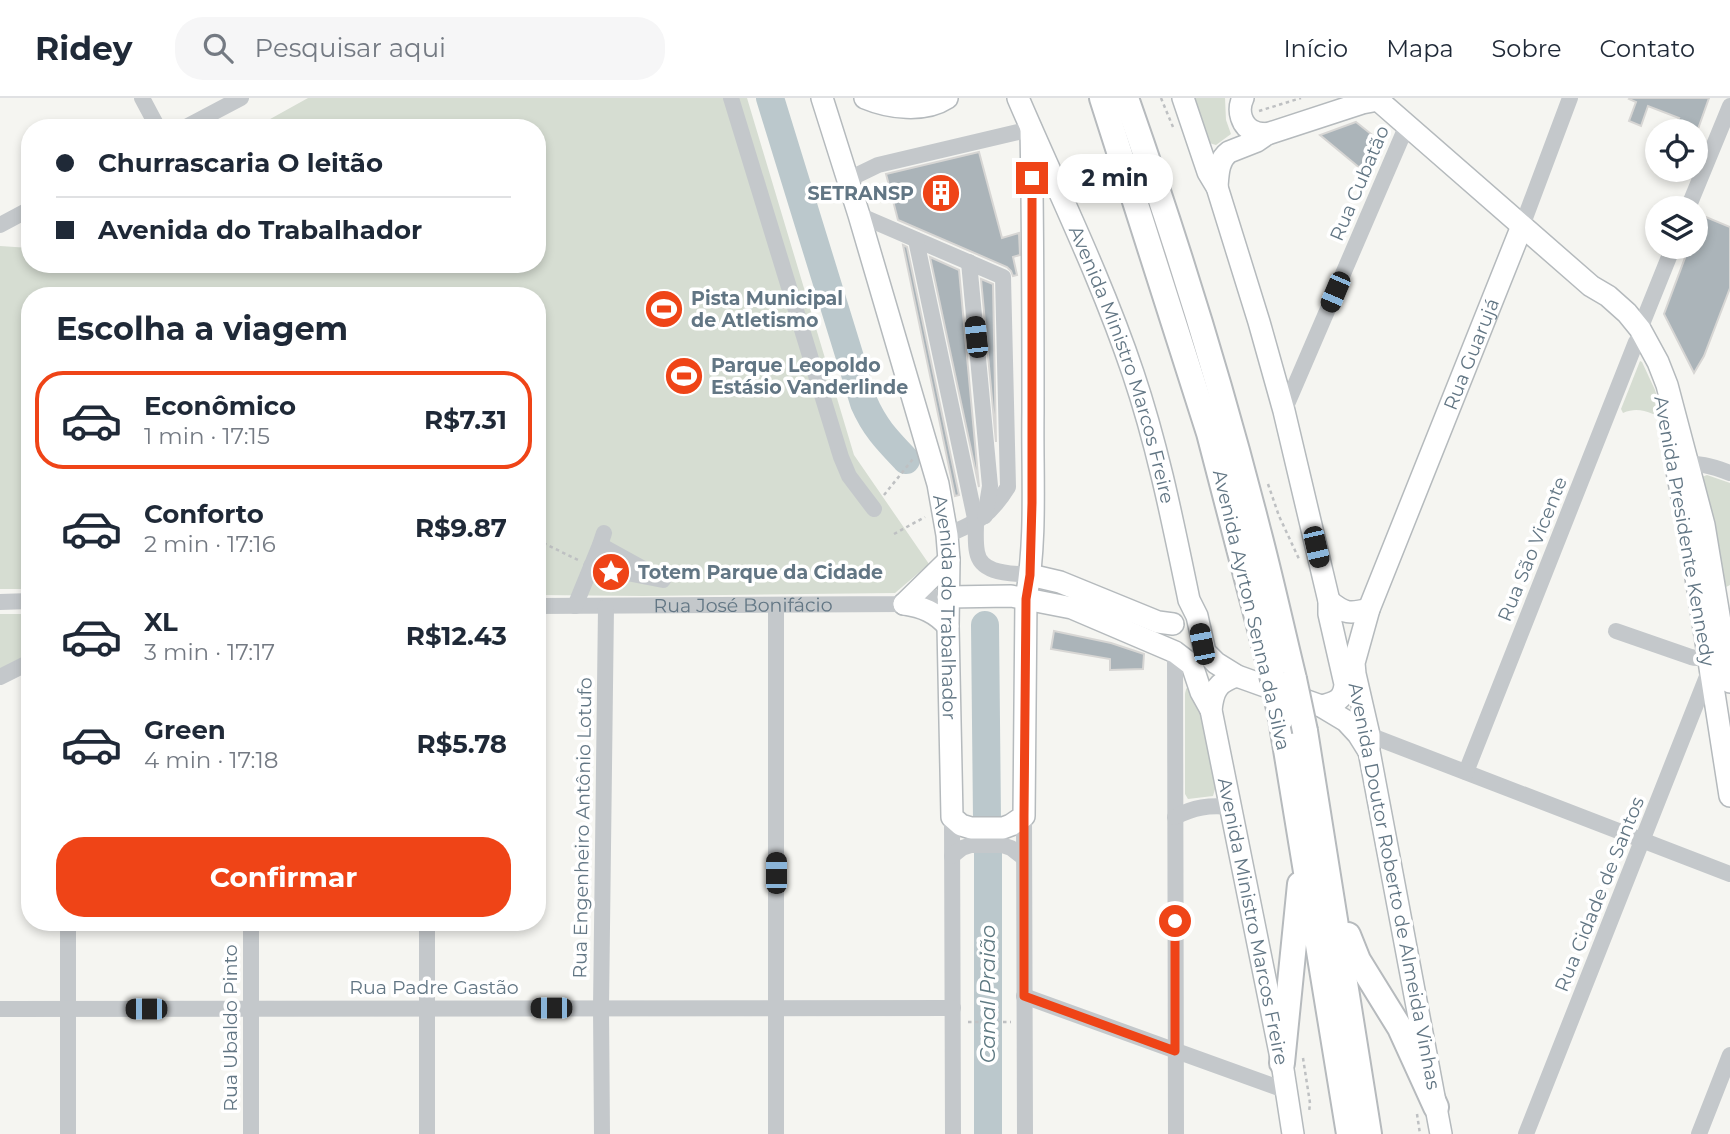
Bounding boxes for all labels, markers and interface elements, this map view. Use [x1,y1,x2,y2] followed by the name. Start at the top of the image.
[175,17,665,80] search box
[35,28,133,68] text: Ridey
[199,29,237,67] icon: search
[255,32,446,64] text: Pesquisar aqui
[1283,34,1348,63] text: Início
[1386,34,1454,63] text: Mapa
[1492,34,1561,63] text: Sobre
[1599,34,1695,63] text: Contato
[1645,119,1708,259] map controls
[1645,119,1708,182] button: locate
[1325,122,1394,244] street label: Rua Cubatão
[98,147,383,179] text: Churrascaria O leitão
[1056,154,1172,202] callout: 2 min
[1016,162,1048,194] route end
[1081,164,1149,192] text: 2 min
[920,172,962,214] building icon: SETRANSP
[807,182,914,205] place label: SETRANSP
[1645,196,1708,259] button: layers
[98,214,422,246] text: Avenida do Trabalhador
[1064,222,1179,506] street label: Avenida Ministro Marcos Freire
[1318,269,1353,315] car
[691,287,843,332] place label: Pista Municipal de Atletismo
[643,288,685,330] sports icon: Pista Municipal de Atletismo
[1439,295,1504,413] street label: Rua Guarujá
[56,309,348,348] text: Escolha a viagem
[964,315,989,359] car
[711,354,908,399] place label: Parque Leopoldo Estásio Vanderlinde
[663,355,705,397] sports icon: Parque Leopoldo Estásio Vanderlinde
[60,389,123,452] icon: car
[144,390,296,422] text: Econômico
[1649,394,1720,669] street label: Avenida Presidente Kennedy
[424,404,507,436] text: R$7.31
[144,422,270,450] text: 1 min · 17:15
[1208,468,1295,753] street label: Avenida Ayrton Senna da Silva
[1493,473,1572,625] street label: Rua São Vicente
[928,493,961,720] street label: Avenida do Trabalhador
[60,497,123,560] icon: car
[144,498,264,530] text: Conforto
[415,512,507,544] text: R$9.87
[1302,524,1331,570] car
[144,530,276,558] text: 2 min · 17:16
[590,551,632,593] place icon: Totem Parque da Cidade
[638,561,883,584] place label: Totem Parque da Cidade
[653,593,833,617] street label: Rua José Bonifácio
[60,605,123,668] icon: car
[144,606,178,638] text: XL
[406,620,507,652] text: R$12.43
[1188,621,1217,667] car
[144,638,275,666] text: 3 min · 17:17
[568,677,597,979] street label: Rua Engenheiro Antônio Lotufo
[1344,681,1445,1092] street label: Avenida Doutor Roberto de Almeida Vinhas
[60,713,123,776] icon: car
[144,714,226,746] text: Green
[417,728,507,760] text: R$5.78
[144,746,278,774] text: 4 min · 17:18
[1213,776,1293,1067] street label: Avenida Ministro Marcos Freire
[1550,793,1649,995] street label: Rua Cidade de Santos
[56,837,511,917] button: Confirmar
[766,852,787,894] car
[1159,905,1191,937] route start
[975,925,1000,1063] water label: Canal Praião
[219,944,242,1112] street label: Rua Ubaldo Pinto
[349,976,519,999] street label: Rua Padre Gastão
[531,998,573,1019] car
[126,999,168,1020] car

